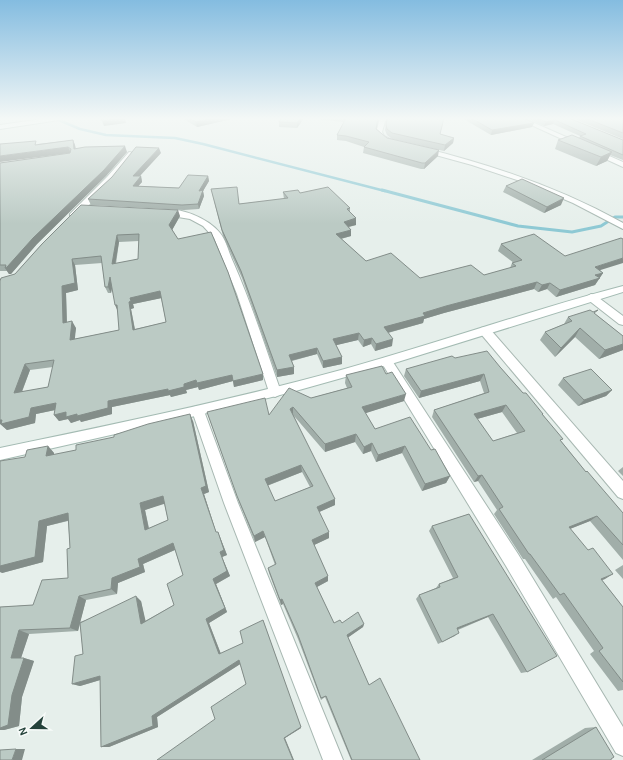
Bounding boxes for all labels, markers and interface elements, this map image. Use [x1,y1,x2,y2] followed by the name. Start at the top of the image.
[12,708,52,748] north arrow
[16,725,31,737] text: N

